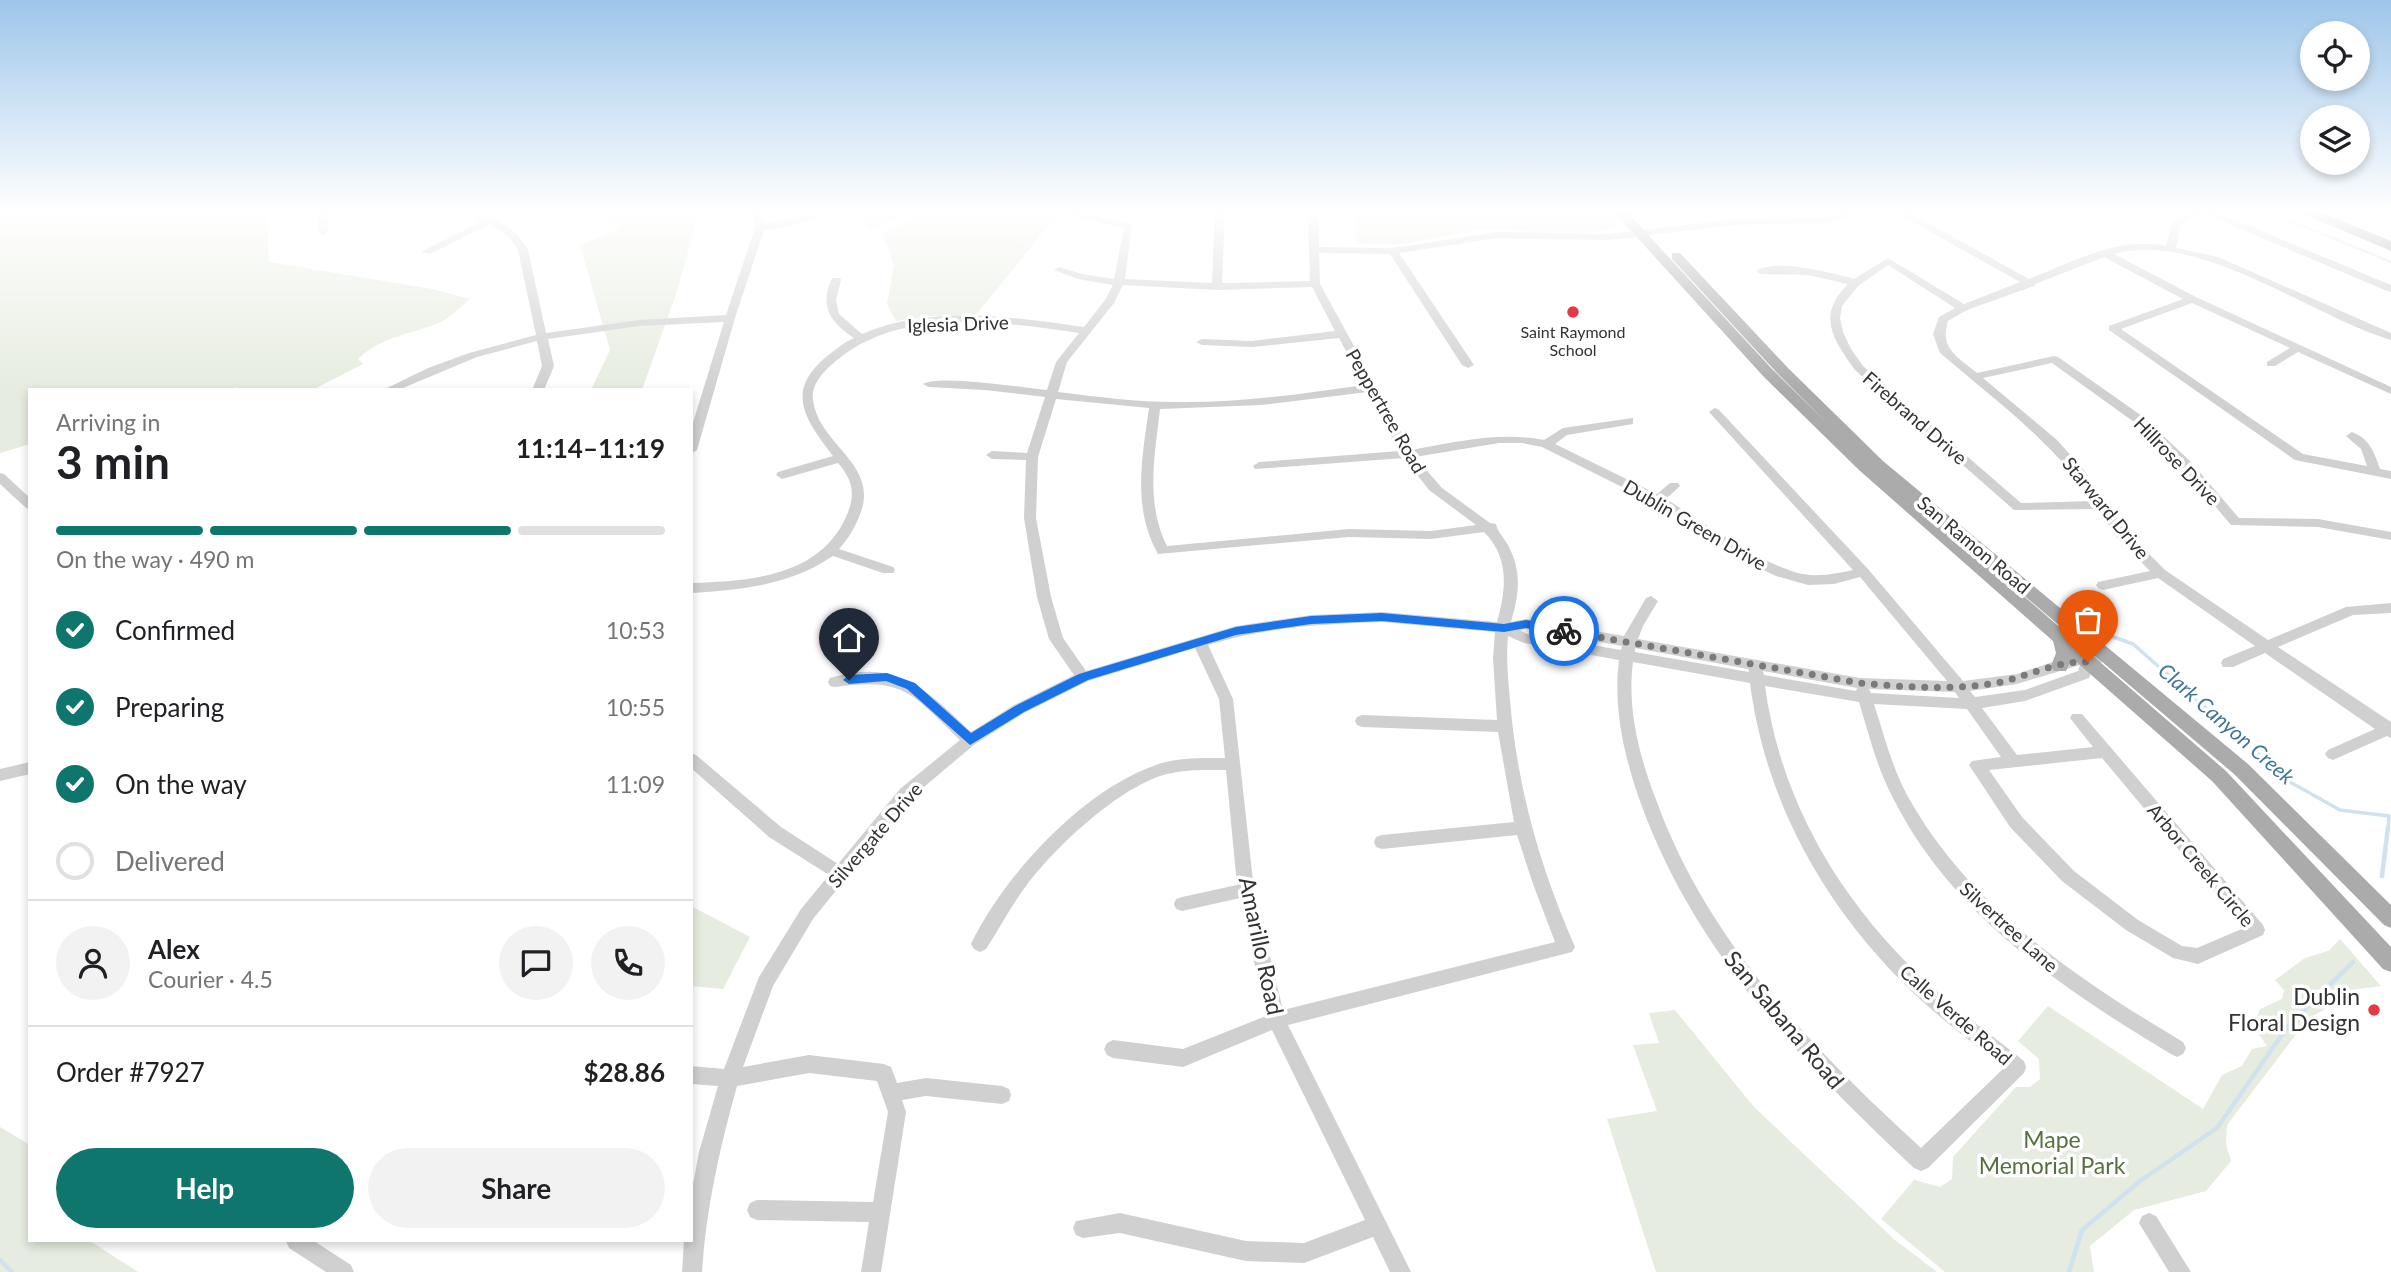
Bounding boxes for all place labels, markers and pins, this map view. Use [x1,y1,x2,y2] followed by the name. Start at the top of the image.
[1565,304,1581,320] marker: Saint Raymond School
[1520,322,1626,359] place label: Saint Raymond School
[2058,590,2118,662] pin
[819,608,879,680] pin
[2228,982,2360,1036] place label: Dublin Floral Design
[2366,1002,2382,1018] marker: Dublin Floral Design

